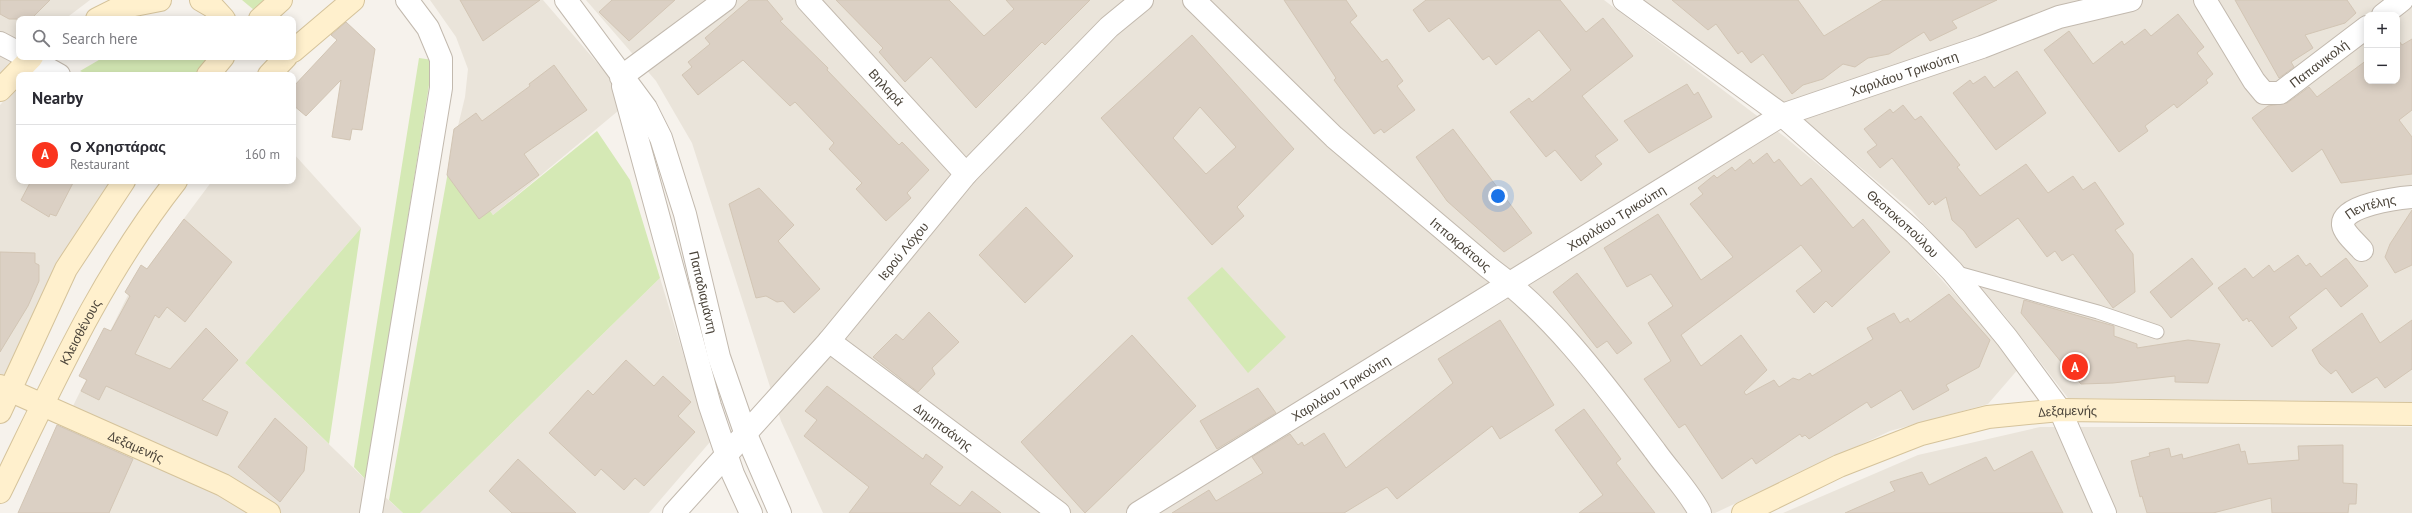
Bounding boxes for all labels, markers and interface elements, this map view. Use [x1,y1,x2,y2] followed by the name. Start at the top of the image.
[2364,12,2400,84] map controls
[2364,12,2400,48] button: +
[16,16,296,60] search box
[30,27,52,49] icon: search
[62,29,138,48] text: Search here
[2286,36,2352,91] street label: Παπανικολή
[1848,47,1960,100] street label: Χαριλάου Τρικούπη
[2364,48,2400,84] button: −
[865,65,908,110] street label: Βηλαρά
[32,87,83,109] text: Nearby
[70,137,166,156] text: Ο Χρηστάρας
[41,146,49,163] text: A
[245,146,280,163] text: 160 m
[70,156,129,173] text: Restaurant
[1564,181,1669,254] street label: Χαριλάου Τρικούπη
[1488,186,1508,206] your location
[1863,186,1943,261] street label: Θεοτοκοπούλου
[2341,191,2397,223] street label: Πεντέλης
[1427,213,1495,275] street label: Ιπποκράτους
[874,218,932,284] street label: Ιερού Λόχου
[686,249,722,335] street label: Παπαδιαμάντη
[55,296,104,368] street label: Κλεισθένους
[1288,351,1393,425] street label: Χαριλάου Τρικούπη
[2062,352,2088,382] pin: A
[911,399,976,454] street label: Δημητσάνης
[2037,401,2097,421] street label: Δεξαμενής
[106,427,167,466] street label: Δεξαμενής

